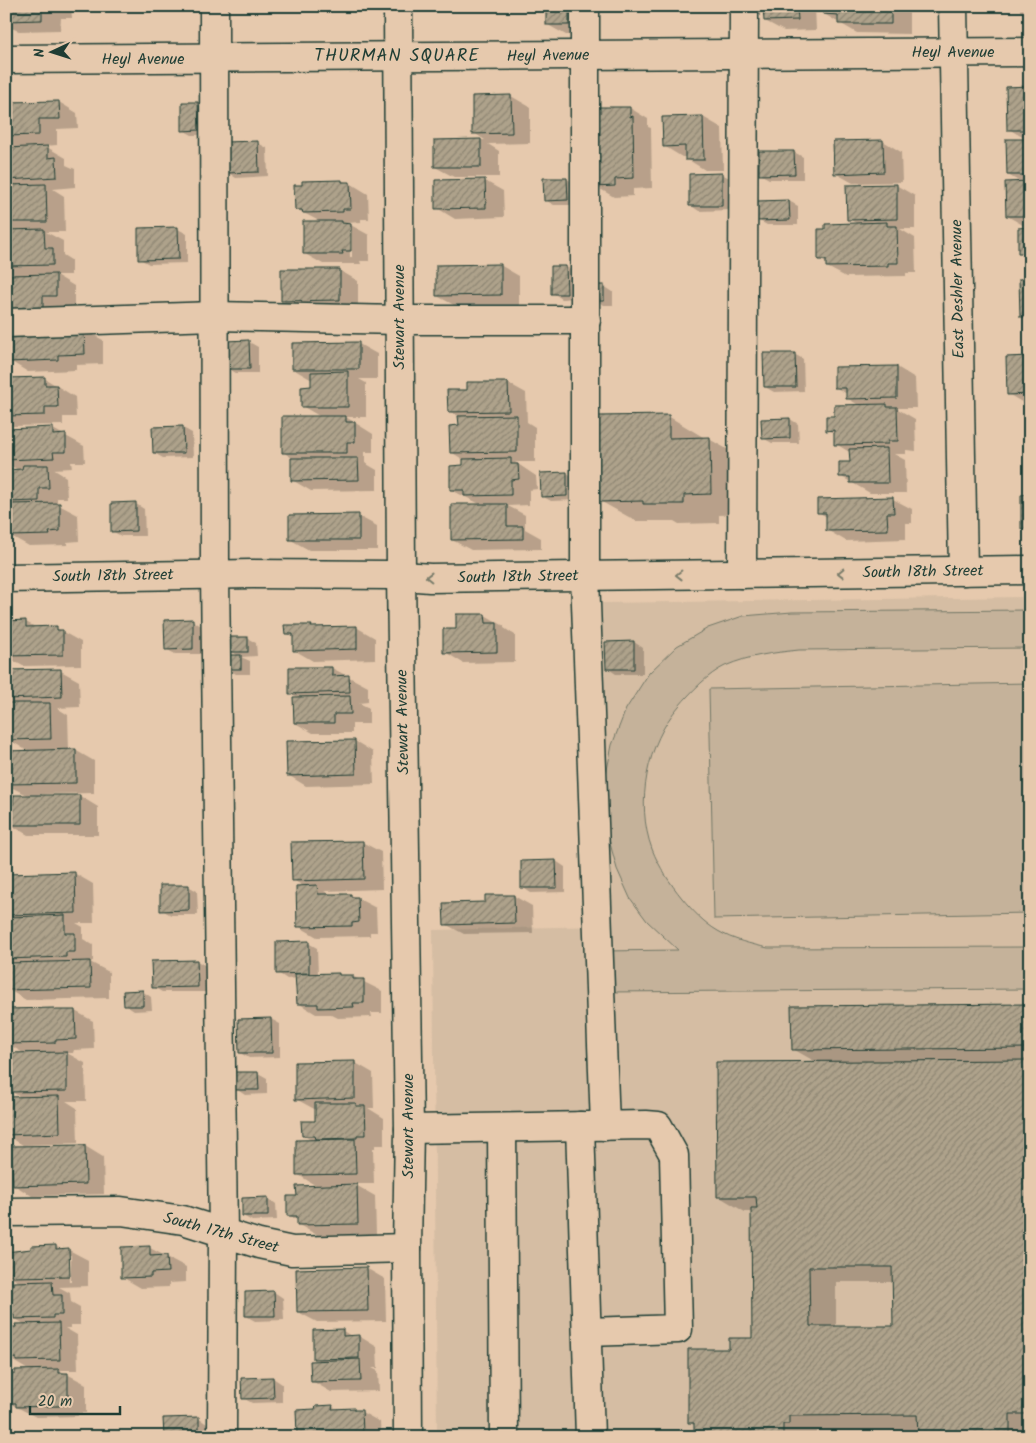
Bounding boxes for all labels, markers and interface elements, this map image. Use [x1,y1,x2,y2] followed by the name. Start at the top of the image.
[28,28,78,78] north arrow
[912,40,994,65] street label: Heyl Avenue
[314,42,480,71] district label: THURMAN SQUARE
[506,43,590,69] street label: Heyl Avenue
[102,47,184,72] street label: Heyl Avenue
[29,48,51,58] text: N
[944,219,972,359] street label: East Deshler Avenue
[387,264,412,370] street label: Stewart Avenue
[862,558,985,586] street label: South 18th Street
[52,562,175,590] street label: South 18th Street
[457,563,580,591] street label: South 18th Street
[837,568,844,578] one-way arrow
[674,570,682,580] one-way arrow
[424,572,432,583] one-way arrow
[390,669,416,775] street label: Stewart Avenue
[396,1073,421,1179] street label: Stewart Avenue
[160,1206,282,1261] street label: South 17th Street
[30,1383,120,1415] scale bar
[38,1390,72,1414] text: 20 m

